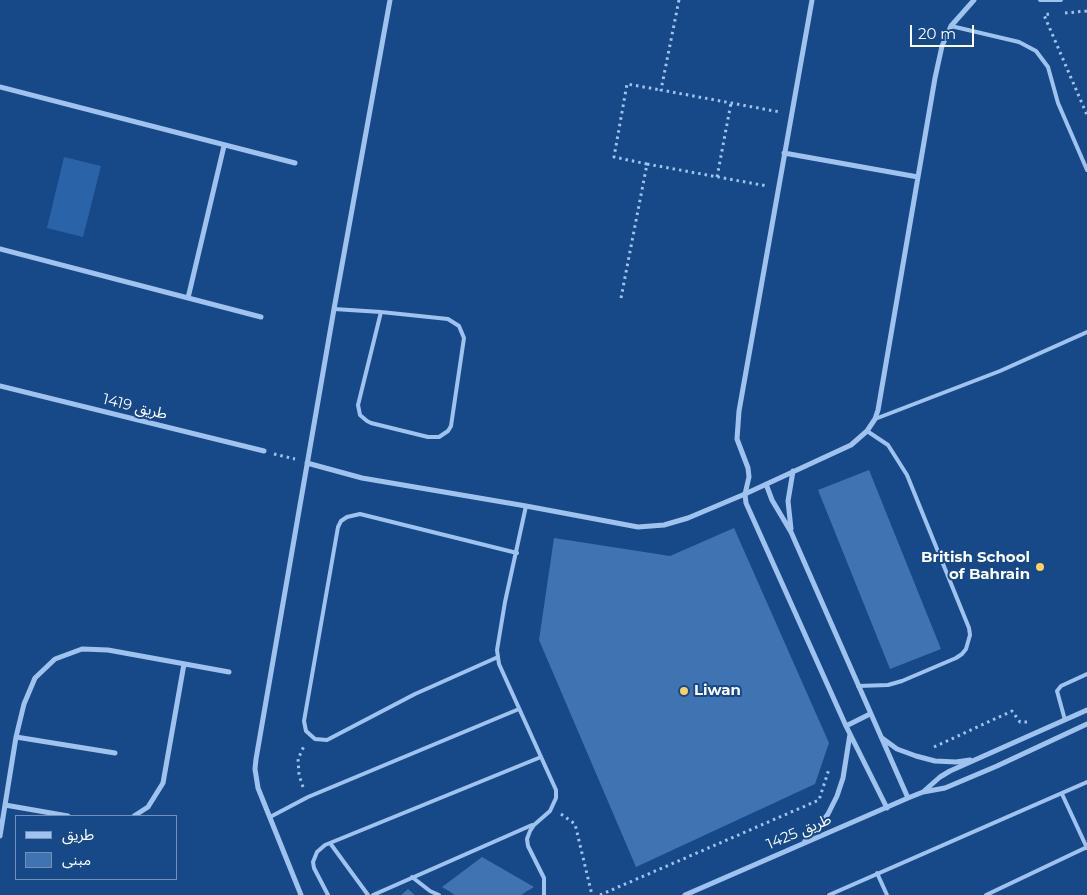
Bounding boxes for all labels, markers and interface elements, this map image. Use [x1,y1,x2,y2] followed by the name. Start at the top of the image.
[912,15,976,47] scale bar
[918,24,956,43] text: 20 m
[101,390,169,424] street label: طريق 1419
[921,549,1030,584] place label: British School of Bahrain
[1034,561,1046,573] marker: British School of Bahrain
[694,682,741,700] place label: Liwan
[678,685,690,697] marker: Liwan
[764,810,834,854] street label: طريق 1425
[15,815,178,880] legend
[62,825,94,844] text: طريق
[62,850,91,869] text: مبنى

